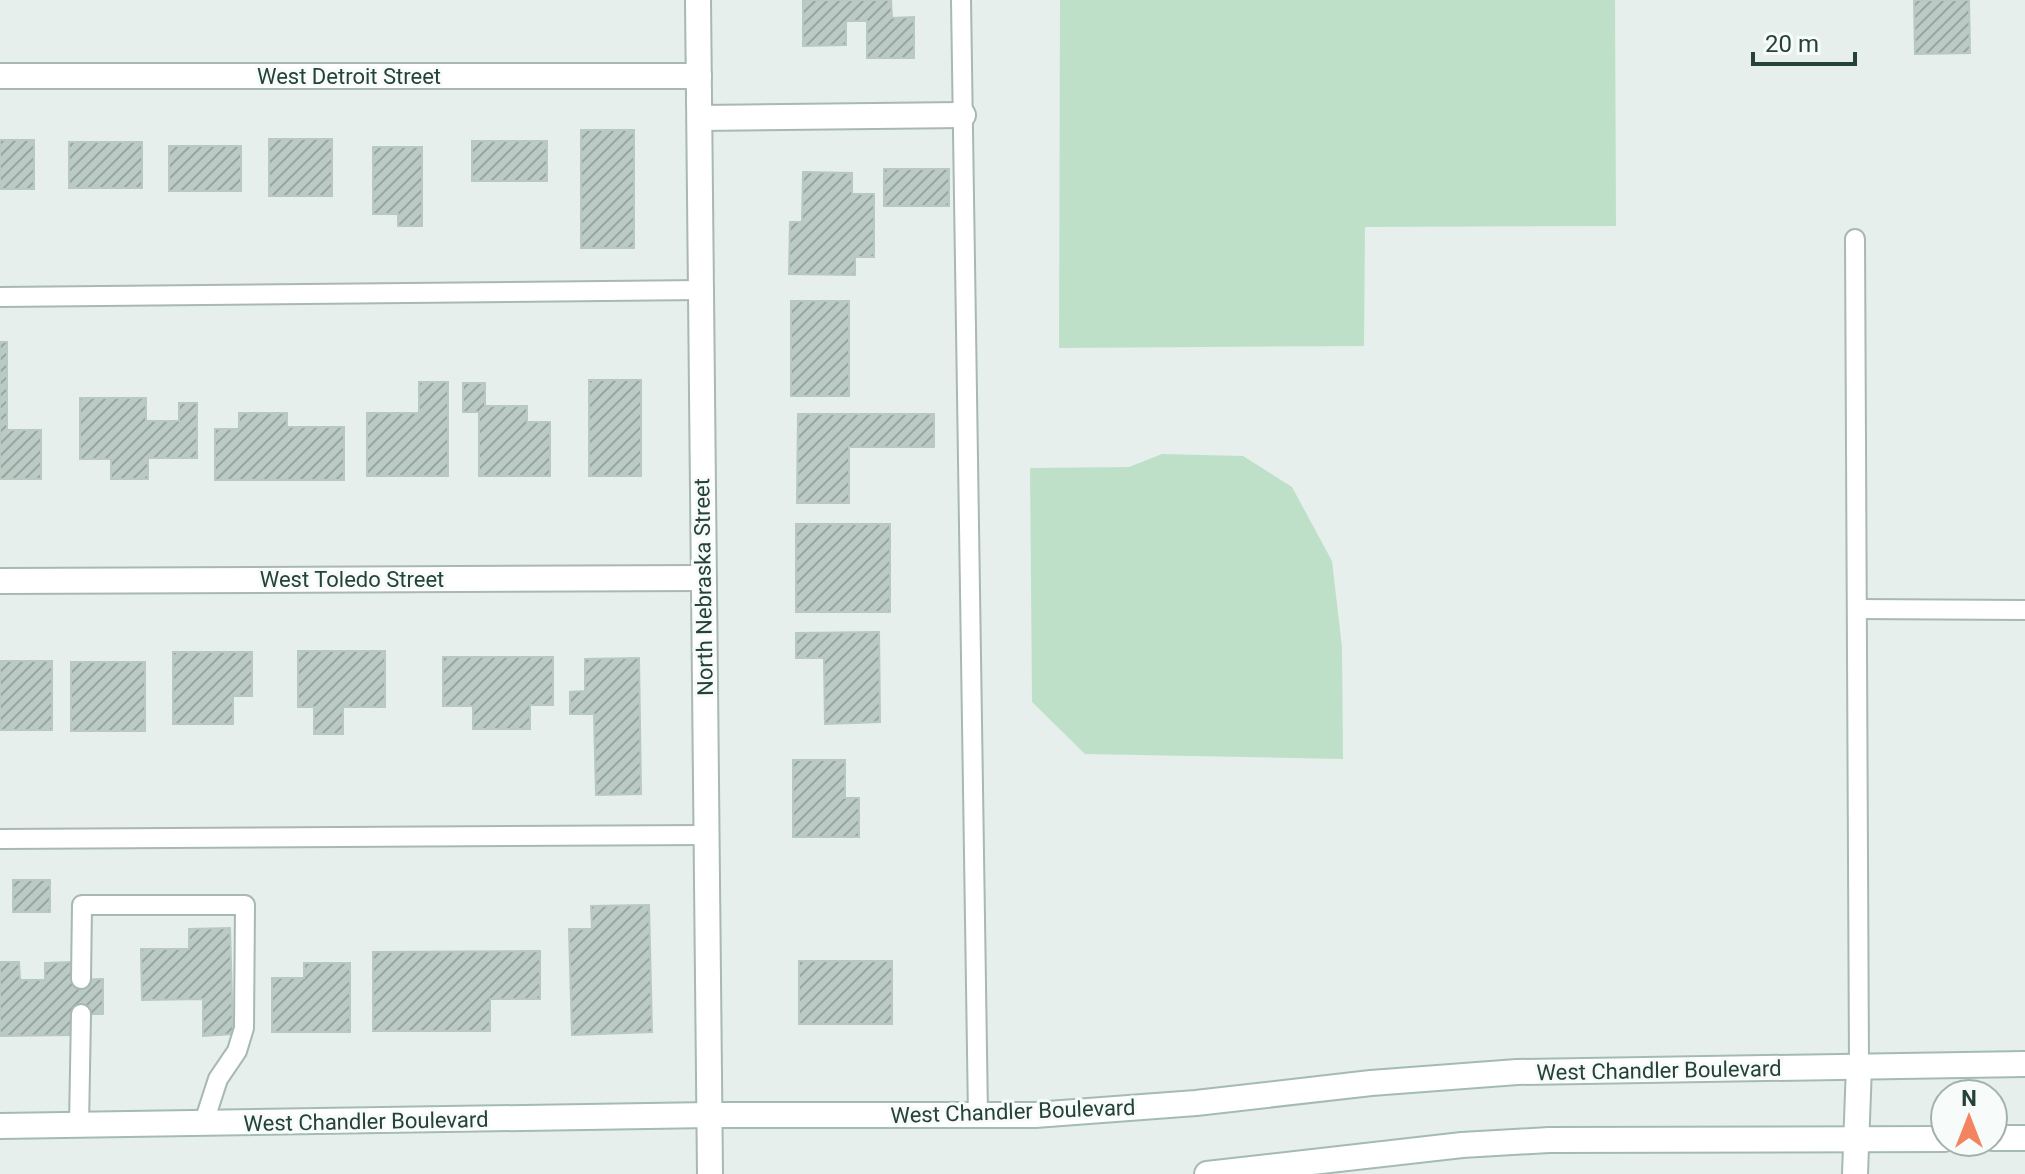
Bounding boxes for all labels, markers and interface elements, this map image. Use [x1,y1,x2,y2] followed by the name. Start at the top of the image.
[1753,16,1855,66] scale bar
[1765,30,1819,58] text: 20 m
[257,64,441,89] street label: West Detroit Street
[689,478,718,696] street label: North Nebraska Street
[260,567,444,592] street label: West Toledo Street
[1536,1056,1782,1085] street label: West Chandler Boulevard
[1929,1078,2009,1158] north arrow
[1961,1086,1977,1111] text: N
[890,1095,1136,1128] street label: West Chandler Boulevard
[243,1107,489,1136] street label: West Chandler Boulevard

